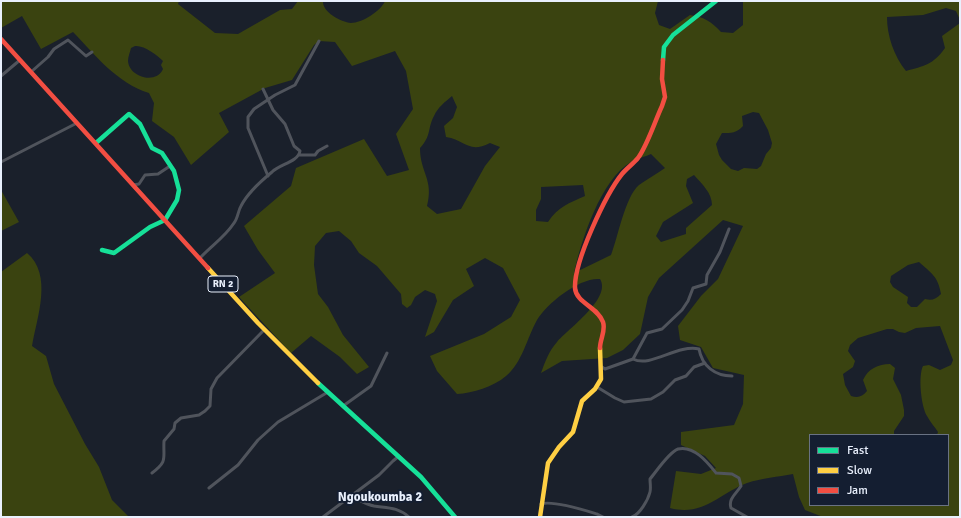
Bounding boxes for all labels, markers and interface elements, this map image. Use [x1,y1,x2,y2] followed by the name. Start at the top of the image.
[208,276,238,292] road number: RN 2
[809,434,949,506] legend
[847,443,868,458] text: Fast
[847,463,872,478] text: Slow
[847,483,868,498] text: Jam
[338,490,422,506] district label: Ngoukoumba 2

